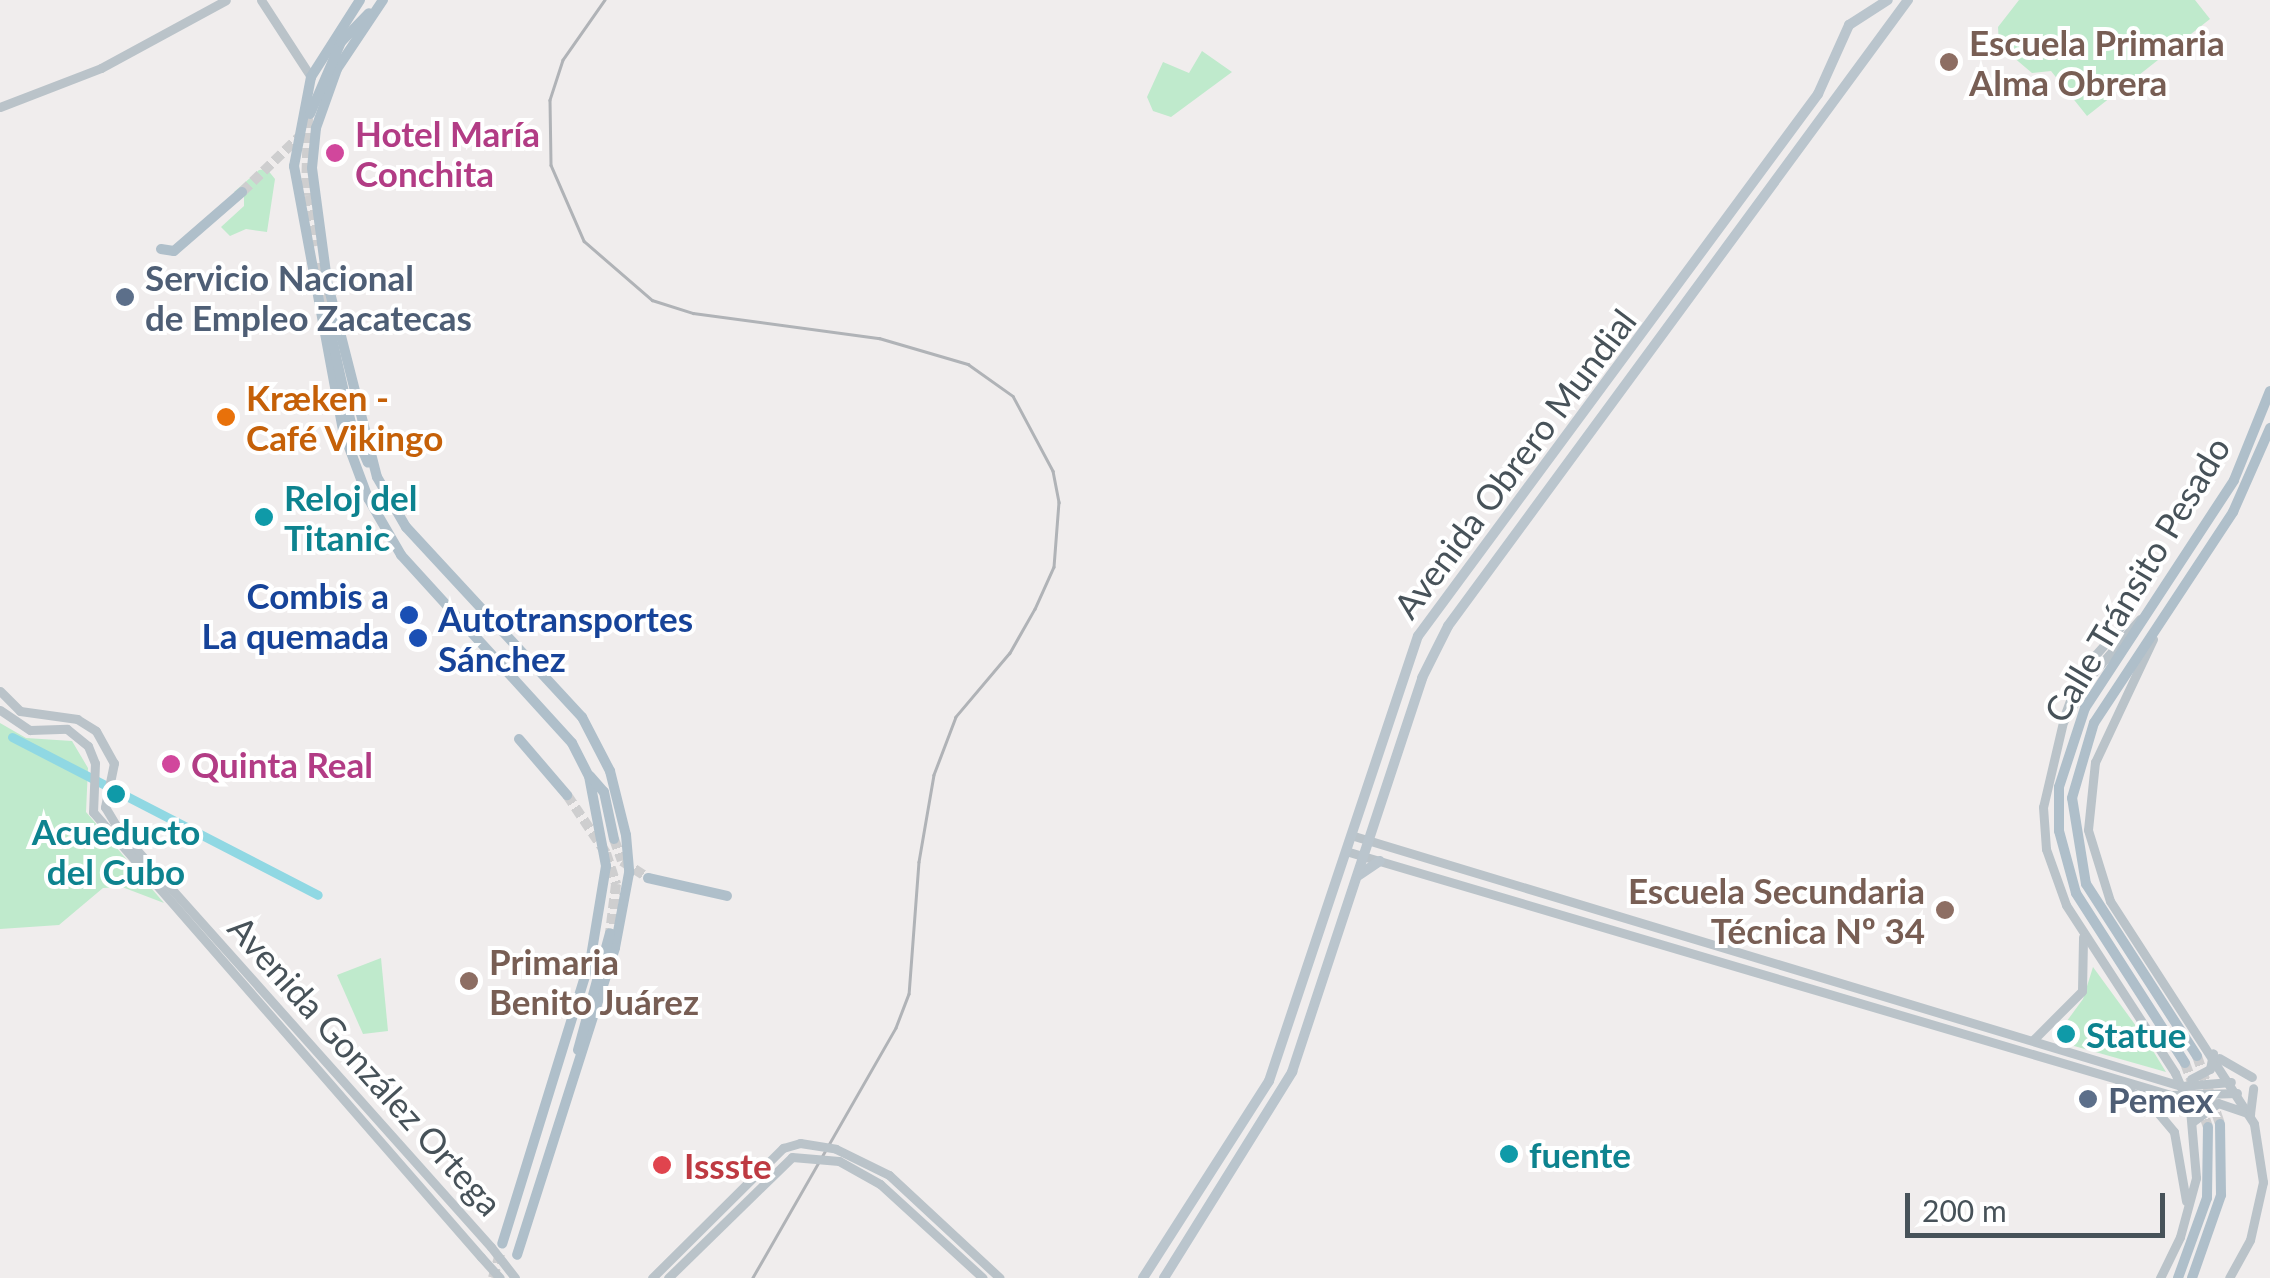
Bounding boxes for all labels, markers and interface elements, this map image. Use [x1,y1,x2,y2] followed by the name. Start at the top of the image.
[1969,21,2225,103] place label: Escuela Primaria Alma Obrera
[1938,51,1960,73] marker: Escuela Primaria Alma Obrera
[355,112,540,194] place label: Hotel María Conchita
[324,142,346,164] marker: Hotel María Conchita
[145,256,472,338] place label: Servicio Nacional de Empleo Zacatecas
[114,286,136,308] marker: Servicio Nacional de Empleo Zacatecas
[1384,300,1644,626] street label: Avenida Obrero Mundial
[246,376,445,458] place label: Kræken - Café Vikingo
[215,406,237,428] marker: Kræken - Café Vikingo
[2034,428,2238,730] street label: Calle Tránsito Pesado
[284,476,417,558] place label: Reloj del Titanic
[253,506,275,528] marker: Reloj del Titanic
[202,574,389,656] place label: Combis a La quemada
[438,597,693,679] place label: Autotransportes Sánchez
[398,604,420,626] marker: Combis a La quemada
[407,627,429,649] marker: Autotransportes Sánchez
[191,743,373,785] place label: Quinta Real
[160,753,182,775] marker: Quinta Real
[105,783,127,805] marker: Acueducto del Cubo
[32,810,200,892] place label: Acueducto del Cubo
[1628,869,1925,951] place label: Escuela Secundaria Técnica Nº 34
[1934,899,1956,921] marker: Escuela Secundaria Técnica Nº 34
[220,907,512,1223] street label: Avenida González Ortega
[489,940,700,1022] place label: Primaria Benito Juárez
[458,970,480,992] marker: Primaria Benito Juárez
[2086,1013,2186,1055] place label: Statue
[2055,1023,2077,1045] marker: Statue
[2108,1078,2214,1120] place label: Pemex
[2077,1088,2099,1110] marker: Pemex
[1529,1133,1631,1175] place label: fuente
[1498,1143,1520,1165] marker: fuente
[684,1144,772,1186] place label: Issste
[649,1152,675,1178] marker: Issste
[1910,1173,2170,1235] scale bar
[1922,1192,2007,1228] text: 200 m

